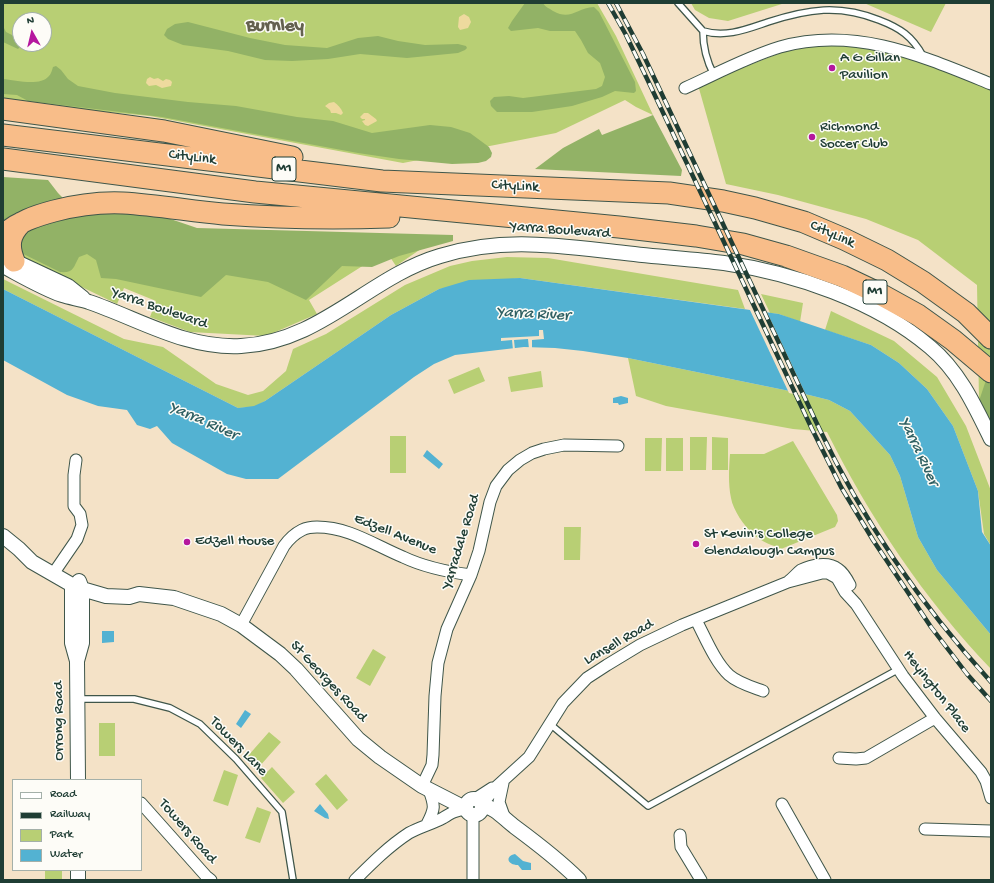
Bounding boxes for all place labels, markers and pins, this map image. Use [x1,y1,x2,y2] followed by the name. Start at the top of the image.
[840,50,900,85] place label: A G Gillan Pavilion
[827,63,837,73] marker: A G Gillan Pavilion
[820,119,888,154] place label: Richmond Soccer Club
[807,132,817,142] marker: Richmond Soccer Club
[704,526,834,561] place label: St Kevin's College Glendalough Campus
[195,533,274,551] place label: Edzell House
[182,537,192,547] marker: Edzell House
[691,539,701,549] marker: St Kevin's College Glendalough Campus

